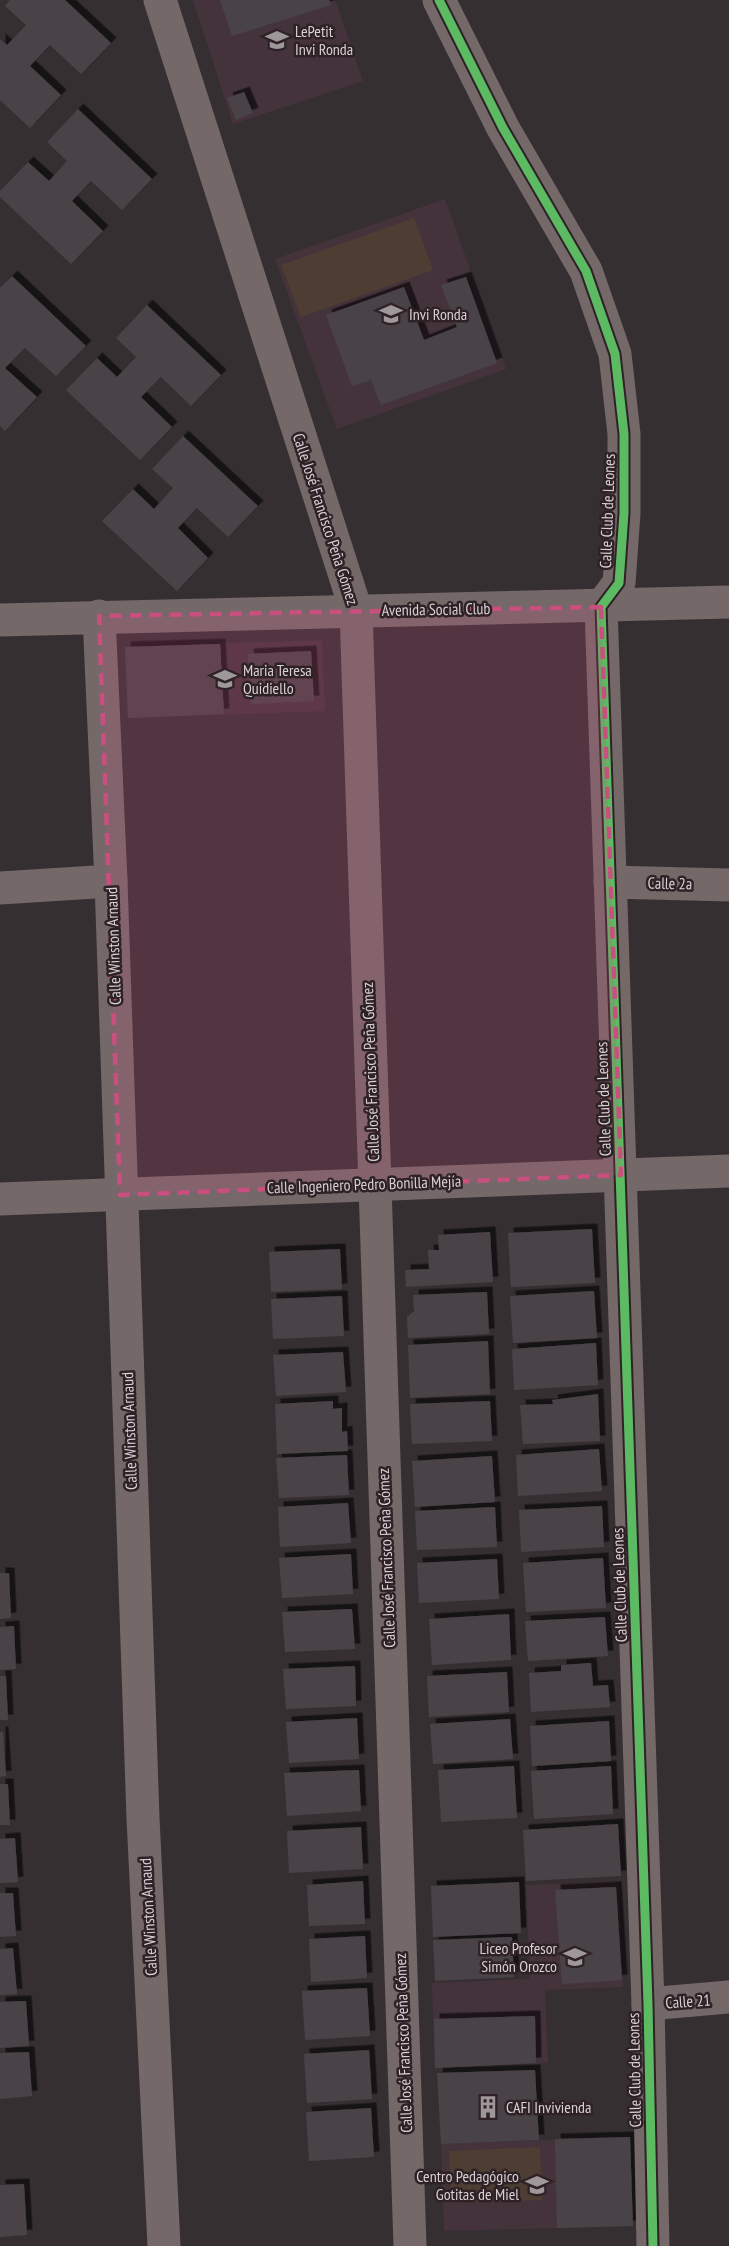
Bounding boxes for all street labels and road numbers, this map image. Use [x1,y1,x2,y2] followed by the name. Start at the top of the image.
[289,431,363,608] street label: Calle José Francisco Peña Gómez
[595,453,619,569] street label: Calle Club de Leones
[382,598,490,620] street label: Avenida Social Club
[648,873,692,893] street label: Calle 2a
[101,887,125,1005] street label: Calle Winston Arnaud
[357,982,383,1162] street label: Calle José Francisco Peña Gómez
[591,1041,615,1157] street label: Calle Club de Leones
[267,1171,461,1197] street label: Calle Ingeniero Pedro Bonilla Mejía
[117,1372,141,1490] street label: Calle Winston Arnaud
[373,1468,399,1648] street label: Calle José Francisco Peña Gómez
[607,1527,631,1643] street label: Calle Club de Leones
[135,1858,161,1976] street label: Calle Winston Arnaud
[390,1953,416,2133] street label: Calle José Francisco Peña Gómez
[665,1989,711,2013] street label: Calle 21
[623,2013,645,2127] street label: Calle Club de Leones

